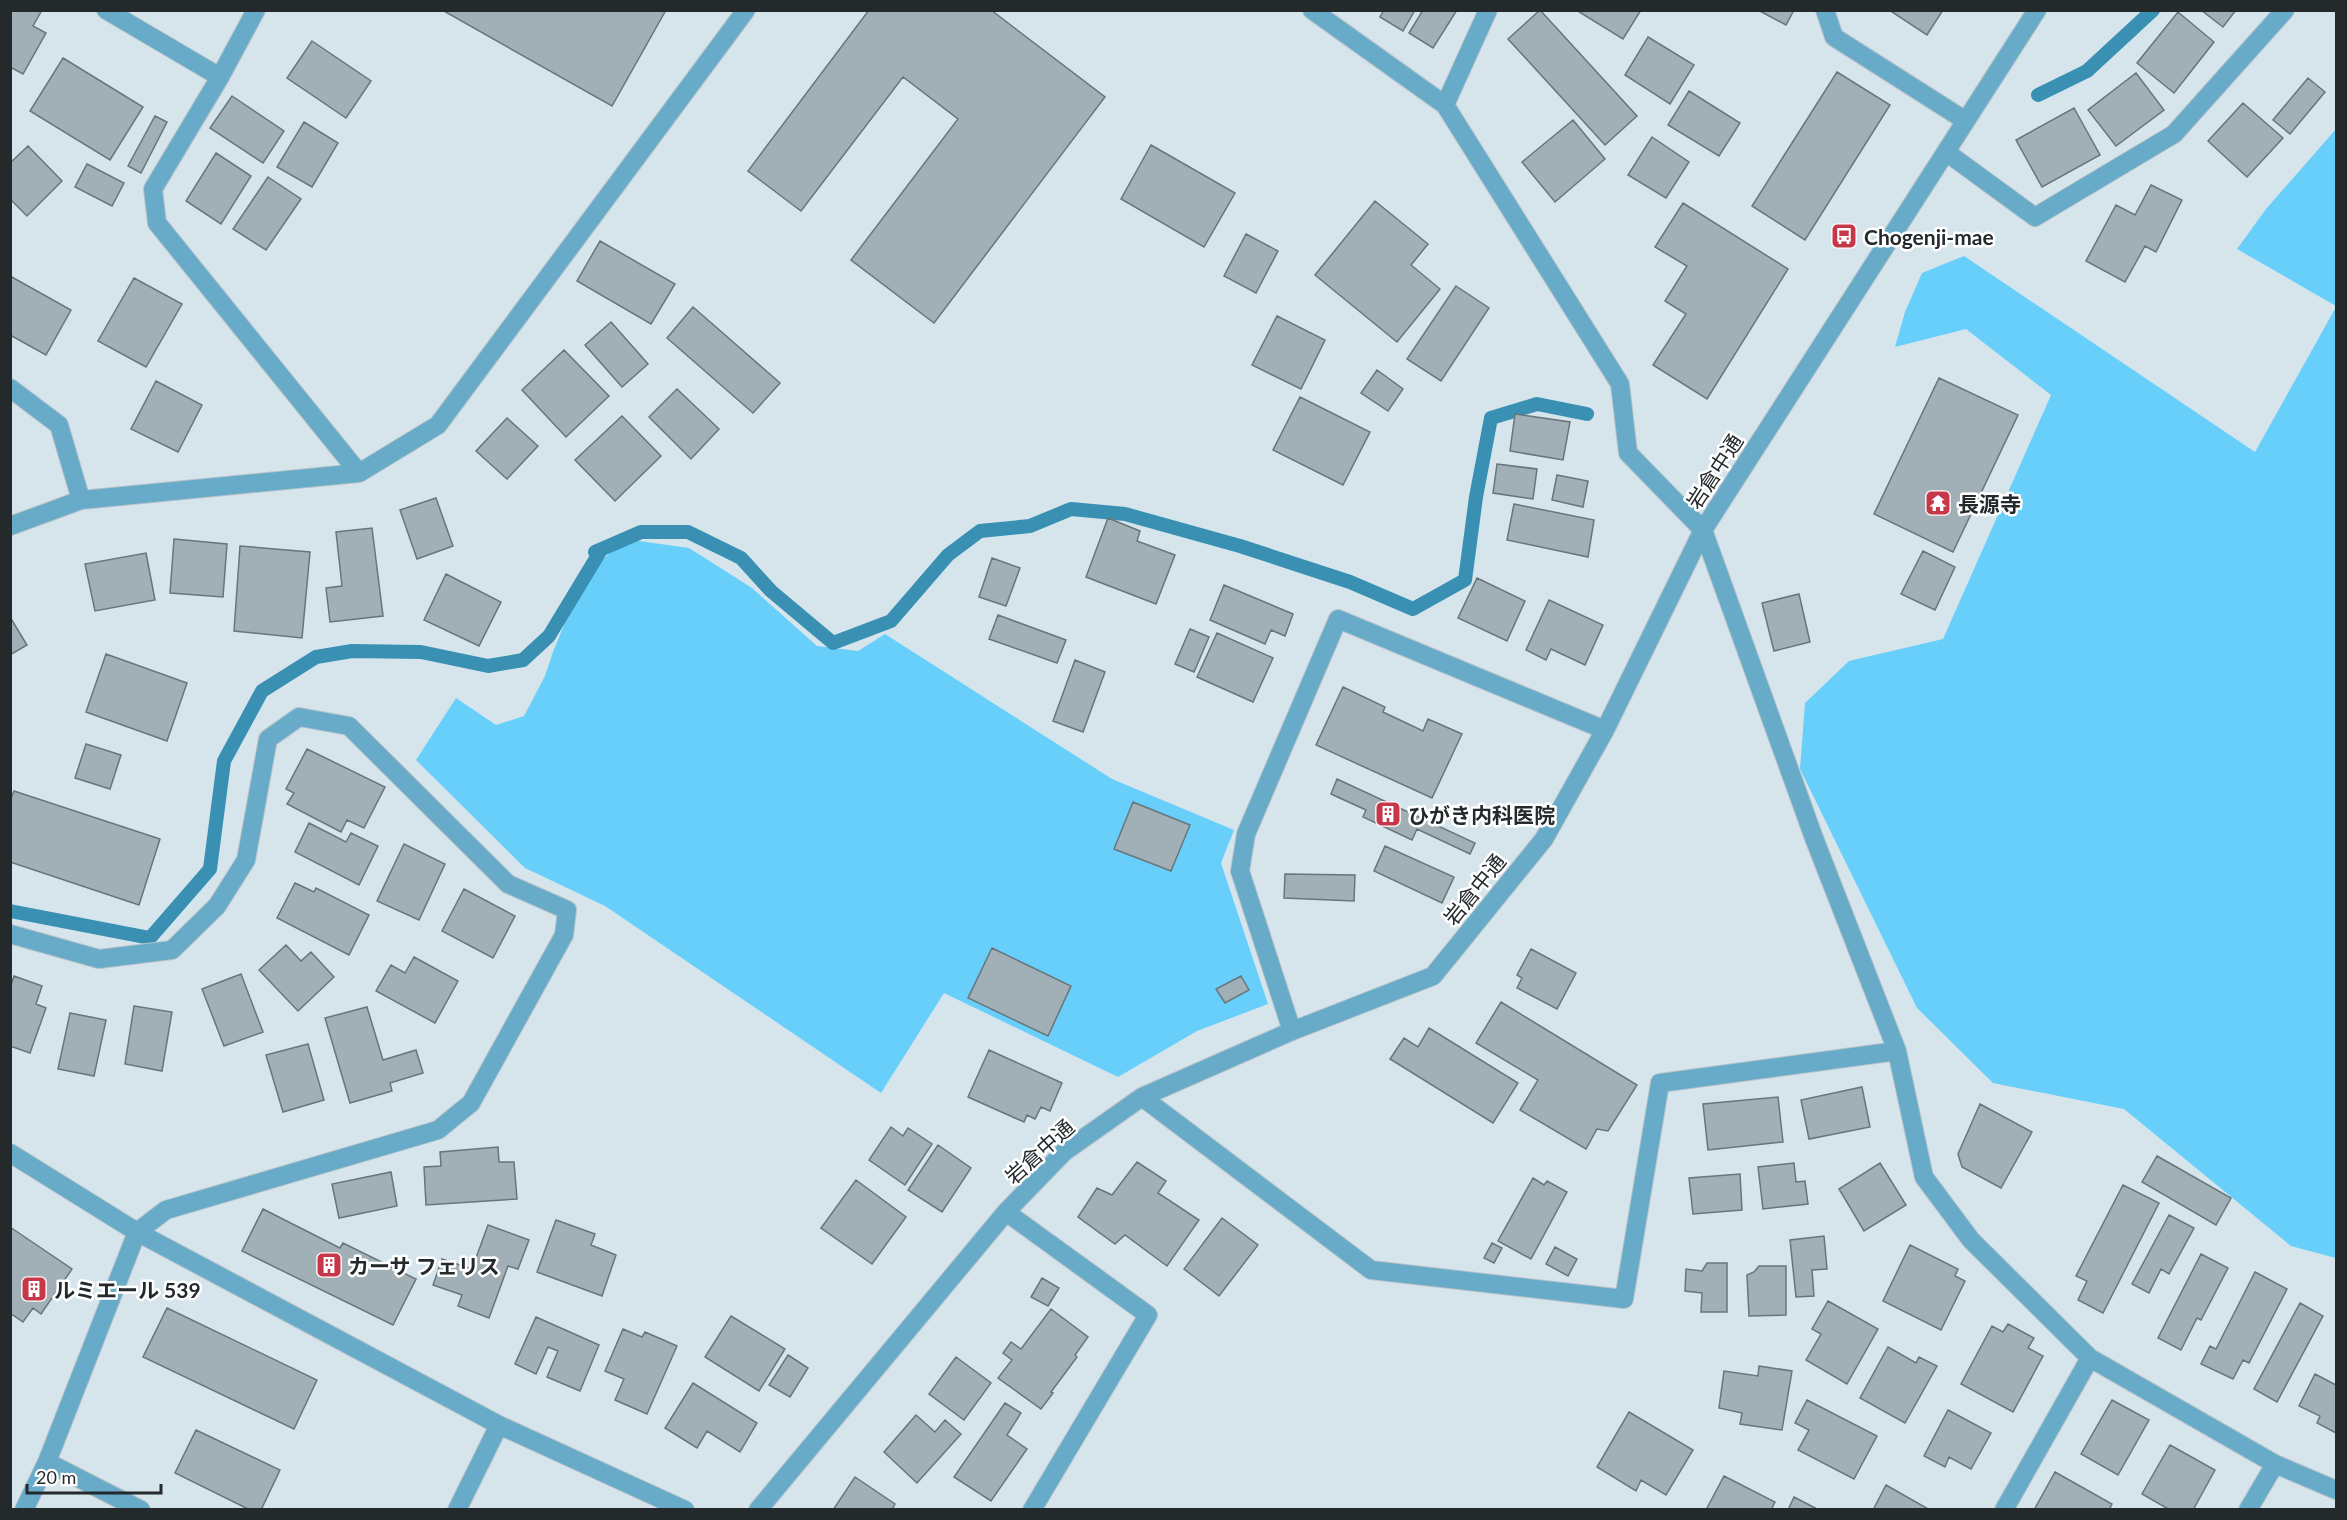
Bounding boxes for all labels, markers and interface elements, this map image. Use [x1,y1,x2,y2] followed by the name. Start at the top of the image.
[1829,221,1859,251] bus stop icon: Chogenji-mae
[1864,224,1994,249] place label: Chogenji-mae
[1681,429,1747,513] street label: 岩倉中通
[1923,488,1953,518] temple icon: 長源寺
[1958,491,2021,516] place label: 長源寺
[1373,799,1403,829] building icon: ひがき内科医院
[1408,802,1555,827] place label: ひがき内科医院
[1438,848,1510,930] street label: 岩倉中通
[999,1114,1079,1188] street label: 岩倉中通
[314,1250,344,1280] building icon: カーサ フェリス
[348,1253,500,1278] place label: カーサ フェリス
[19,1274,49,1304] building icon: ルミエール 539
[54,1277,201,1302] place label: ルミエール 539
[27,1457,160,1495] scale bar
[36,1466,76,1488] text: 20 m

